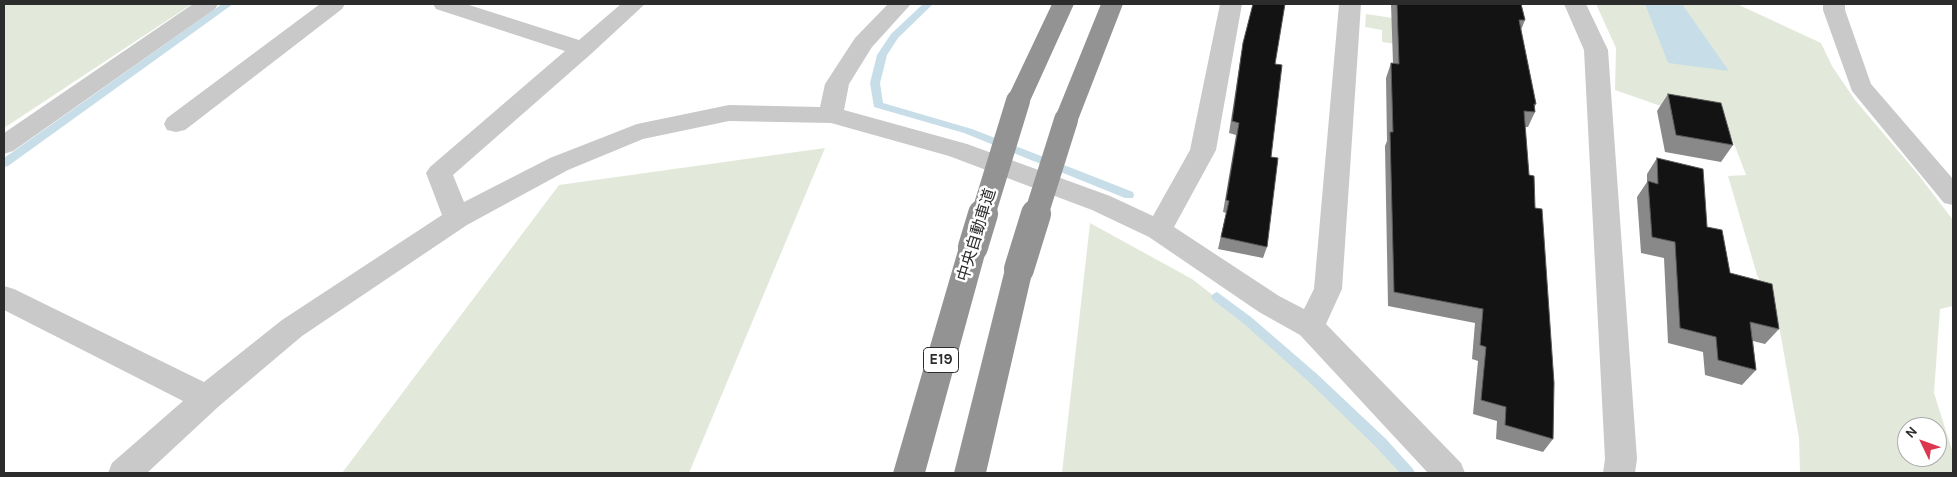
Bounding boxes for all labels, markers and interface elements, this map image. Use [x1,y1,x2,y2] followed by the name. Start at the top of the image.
[954,186,1000,284] street label: 中央自動車道
[924,348,958,372] road number: E19
[1897,417,1947,467] north arrow
[1902,423,1921,442] text: N

